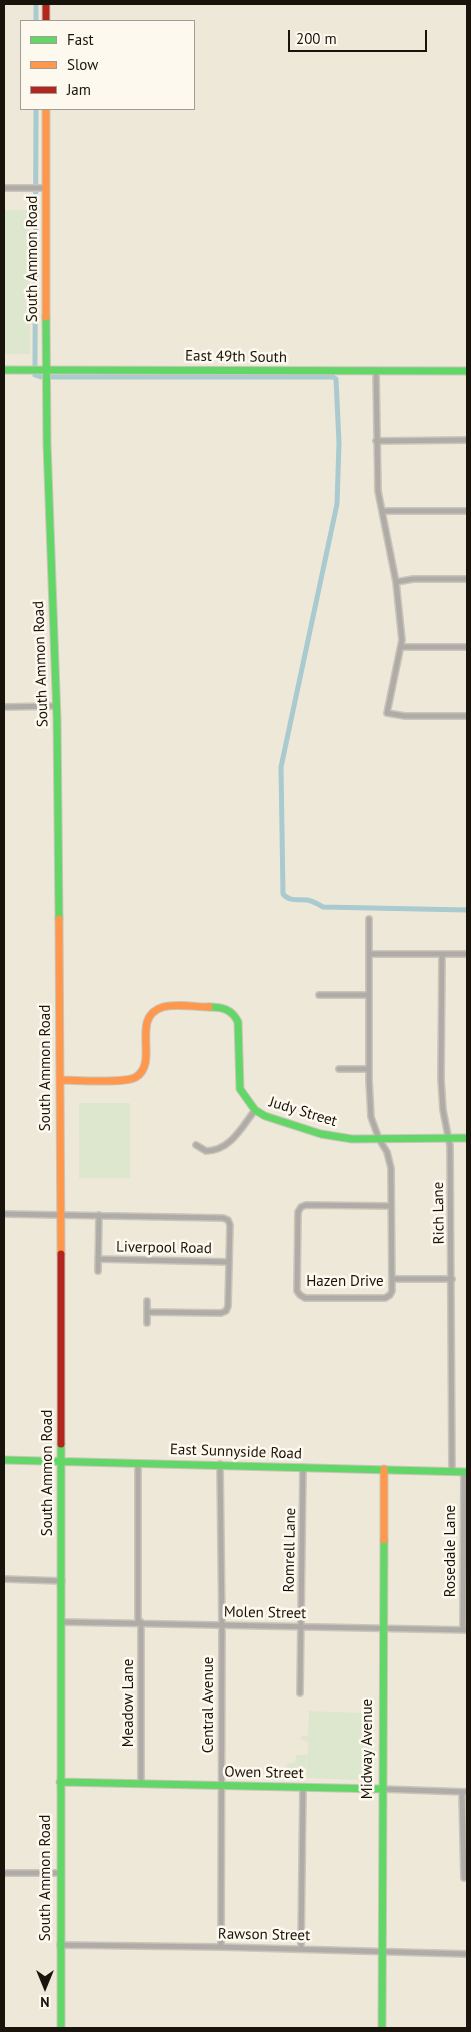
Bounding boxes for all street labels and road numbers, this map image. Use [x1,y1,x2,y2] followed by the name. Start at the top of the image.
[24,196,42,322] street label: South Ammon Road
[185,347,287,367] street label: East 49th South
[30,600,52,728] street label: South Ammon Road
[37,1005,55,1131] street label: South Ammon Road
[267,1093,339,1131] street label: Judy Street
[429,1182,449,1244] street label: Rich Lane
[116,1238,212,1258] street label: Liverpool Road
[306,1273,384,1291] street label: Hazen Drive
[39,1410,57,1536] street label: South Ammon Road
[170,1441,302,1463] street label: East Sunnyside Road
[442,1505,460,1597] street label: Rosedale Lane
[280,1508,300,1592] street label: Romrell Lane
[224,1603,306,1623] street label: Molen Street
[200,1657,218,1753] street label: Central Avenue
[120,1659,138,1747] street label: Meadow Lane
[359,1699,377,1799] street label: Midway Avenue
[224,1763,304,1783] street label: Owen Street
[37,1815,55,1941] street label: South Ammon Road
[218,1925,310,1945] street label: Rawson Street

